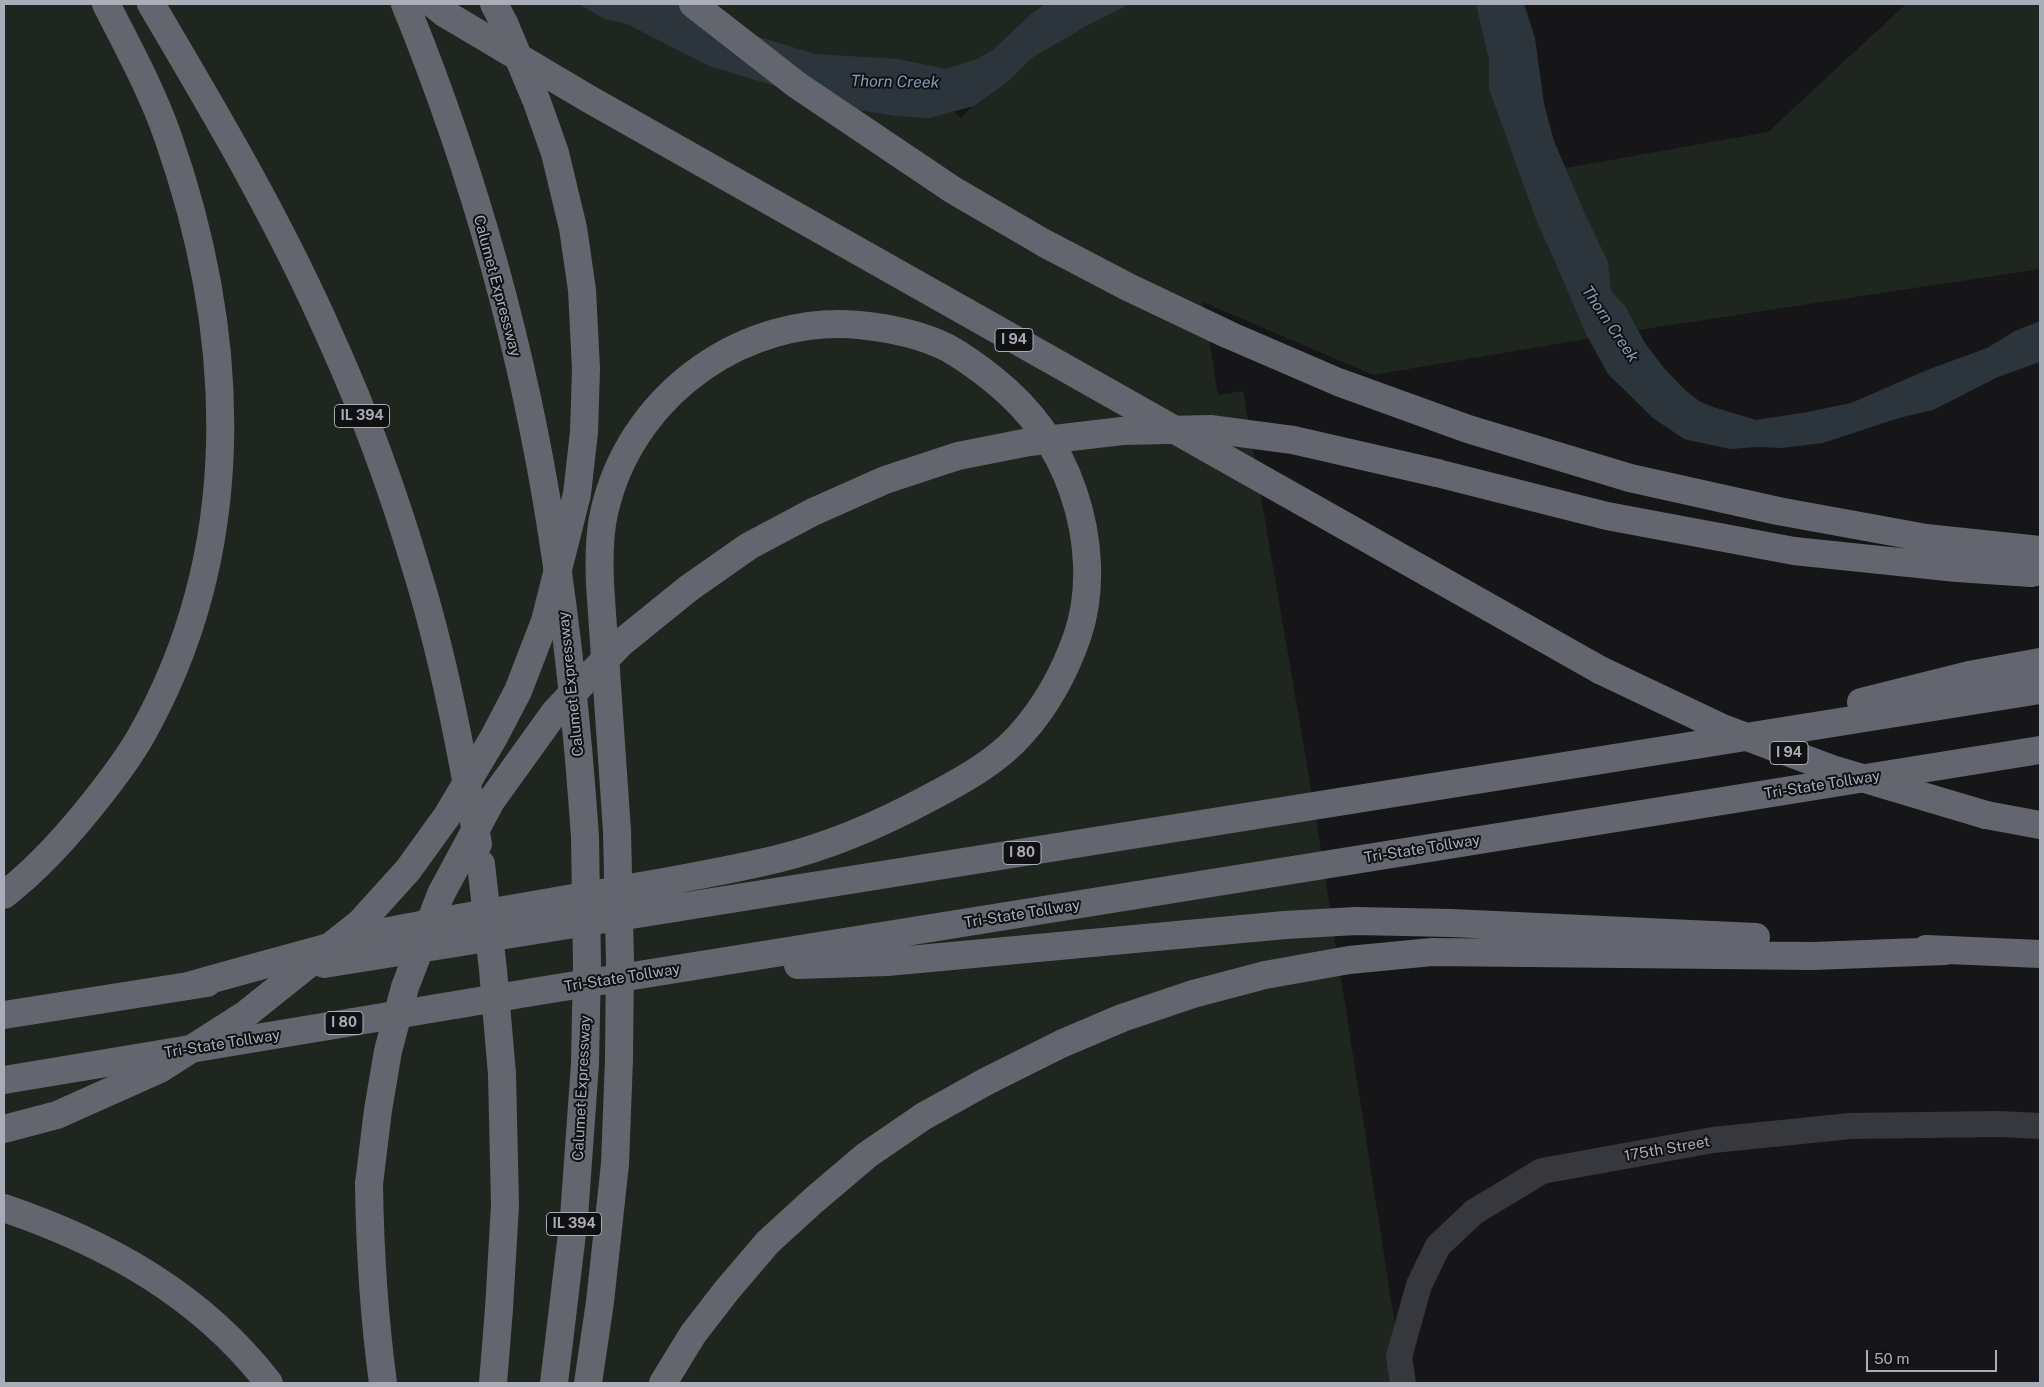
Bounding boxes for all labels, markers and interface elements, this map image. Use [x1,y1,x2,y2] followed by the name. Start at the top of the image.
[851,72,939,92] water label: Thorn Creek
[469,213,525,359] street label: Calumet Expressway
[1577,282,1643,366] water label: Thorn Creek
[995,328,1033,352] road number: I 94
[334,404,390,428] road number: IL 394
[554,611,588,757] street label: Calumet Expressway
[1770,741,1808,764] road number: I 94
[1763,767,1881,803] street label: Tri-State Tollway
[1363,831,1481,867] street label: Tri-State Tollway
[1003,841,1041,864] road number: I 80
[963,896,1081,932] street label: Tri-State Tollway
[563,960,681,996] street label: Tri-State Tollway
[325,1011,363,1034] road number: I 80
[569,1015,595,1161] street label: Calumet Expressway
[163,1026,281,1062] street label: Tri-State Tollway
[1623,1133,1711,1165] street label: 175th Street
[546,1212,602,1236] road number: IL 394
[1869,1340,2000,1372] scale bar
[1874,1350,1909,1367] text: 50 m

